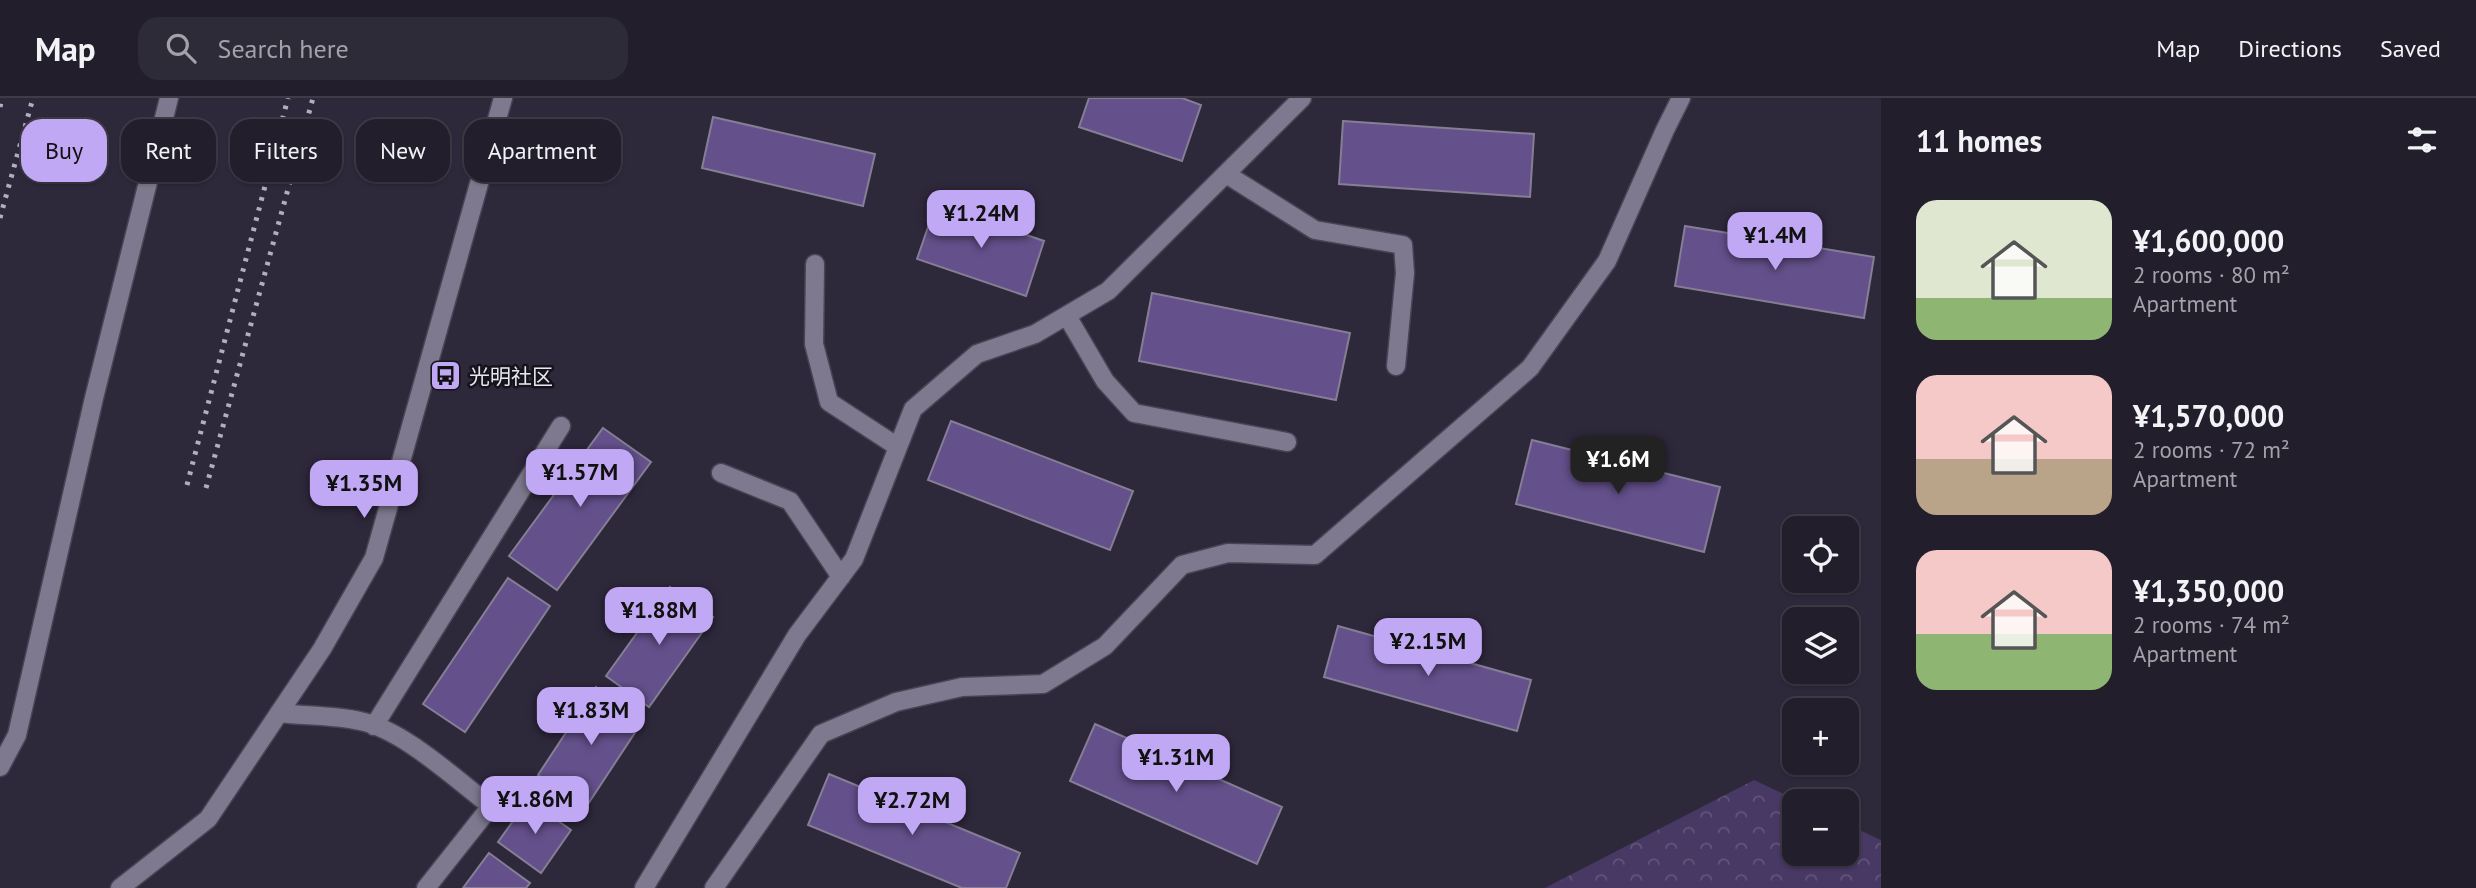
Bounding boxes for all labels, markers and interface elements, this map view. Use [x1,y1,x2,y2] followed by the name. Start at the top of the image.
[138,17,628,80] search box
[35,27,96,70] text: Map
[162,29,200,67] icon: search
[218,32,349,65] text: Search here
[2156,33,2200,64] text: Map
[2238,33,2342,64] text: Directions
[2380,33,2441,64] text: Saved
[21,119,107,182] chip: Buy
[121,119,216,182] chip: Rent
[230,119,342,182] chip: Filters
[356,119,450,182] chip: New
[464,119,621,182] chip: Apartment
[1916,121,2042,160] text: 11 homes
[2403,121,2441,159] icon: filters
[924,190,1038,250] pin: ¥1.24M
[943,198,1019,227] text: ¥1.24M
[1726,212,1824,272] pin: ¥1.4M
[1743,220,1807,249] text: ¥1.4M
[2133,221,2284,260] text: ¥1,600,000
[1972,228,2056,312] icon: home
[2133,260,2290,289] text: 2 rooms · 80 m²
[2133,289,2237,318] text: Apartment
[429,359,463,393] bus stop icon: 光明社区
[469,363,553,390] place label: 光明社区
[2133,396,2284,435] text: ¥1,570,000
[1972,403,2056,487] icon: home
[2133,435,2290,464] text: 2 rooms · 72 m²
[1569,436,1667,496] pin: ¥1.6M
[1586,444,1650,473] text: ¥1.6M
[523,450,637,509] pin: ¥1.57M
[542,457,618,486] text: ¥1.57M
[307,460,421,520] pin: ¥1.35M
[2133,464,2237,493] text: Apartment
[326,468,402,497] text: ¥1.35M
[1782,516,1859,866] map controls
[1782,516,1859,593] button: locate
[2133,571,2284,610] text: ¥1,350,000
[1972,578,2056,662] icon: home
[602,588,716,647] pin: ¥1.88M
[621,595,697,624] text: ¥1.88M
[1782,607,1859,684] button: layers
[2133,610,2290,639] text: 2 rooms · 74 m²
[1371,618,1485,678] pin: ¥2.15M
[1390,626,1466,655] text: ¥2.15M
[2133,639,2237,668] text: Apartment
[534,688,648,747] pin: ¥1.83M
[553,695,629,724] text: ¥1.83M
[1782,698,1859,775] button: +
[1119,734,1233,794] pin: ¥1.31M
[1138,742,1214,771] text: ¥1.31M
[478,776,592,836] pin: ¥1.86M
[855,778,969,837] pin: ¥2.72M
[497,784,573,813] text: ¥1.86M
[874,785,950,814] text: ¥2.72M
[1782,789,1859,866] button: −

